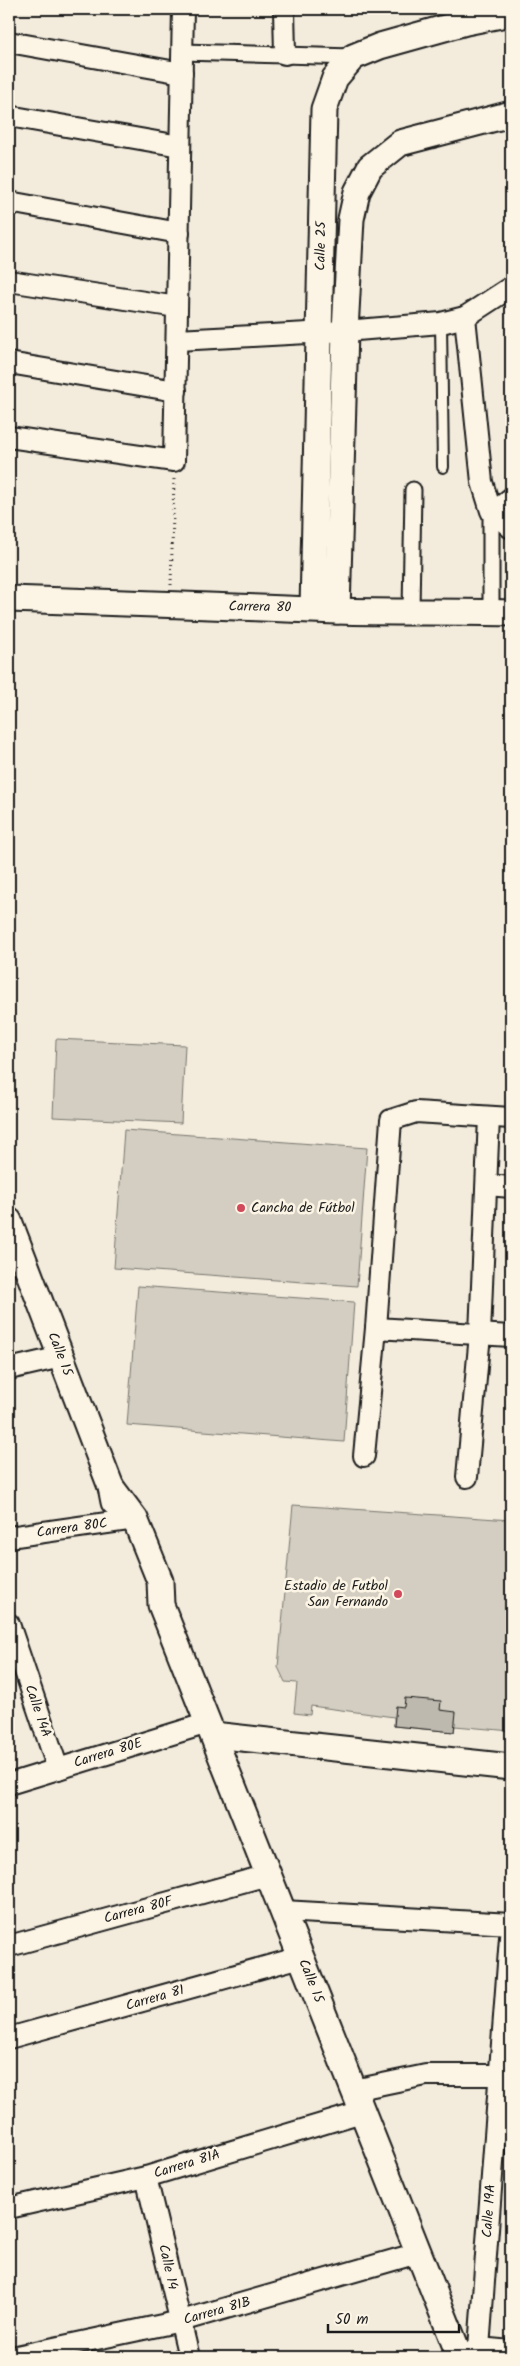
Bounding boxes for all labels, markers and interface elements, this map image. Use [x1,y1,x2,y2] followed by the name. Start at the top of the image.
[310,220,332,271] street label: Calle 25
[228,595,292,619] street label: Carrera 80
[251,1197,355,1219] place label: Cancha de Fútbol
[235,1202,247,1214] marker: Cancha de Fútbol
[42,1329,79,1381] street label: Calle 15
[35,1512,109,1544] street label: Carrera 80C
[284,1575,389,1613] place label: Estadio de Futbol San Fernando
[392,1588,404,1600] marker: Estadio de Futbol San Fernando
[19,1682,57,1740] street label: Calle 14A
[71,1732,146,1774] street label: Carrera 80E
[101,1890,176,1930] street label: Carrera 80F
[292,1956,330,2008] street label: Calle 15
[123,1979,187,2017] street label: Carrera 81
[151,2143,223,2185] street label: Carrera 81A
[476,2184,502,2238] street label: Calle 19A
[152,2242,184,2292] street label: Calle 14
[181,2291,253,2331] street label: Carrera 81B
[328,2301,459,2333] scale bar
[335,2308,369,2332] text: 50 m

